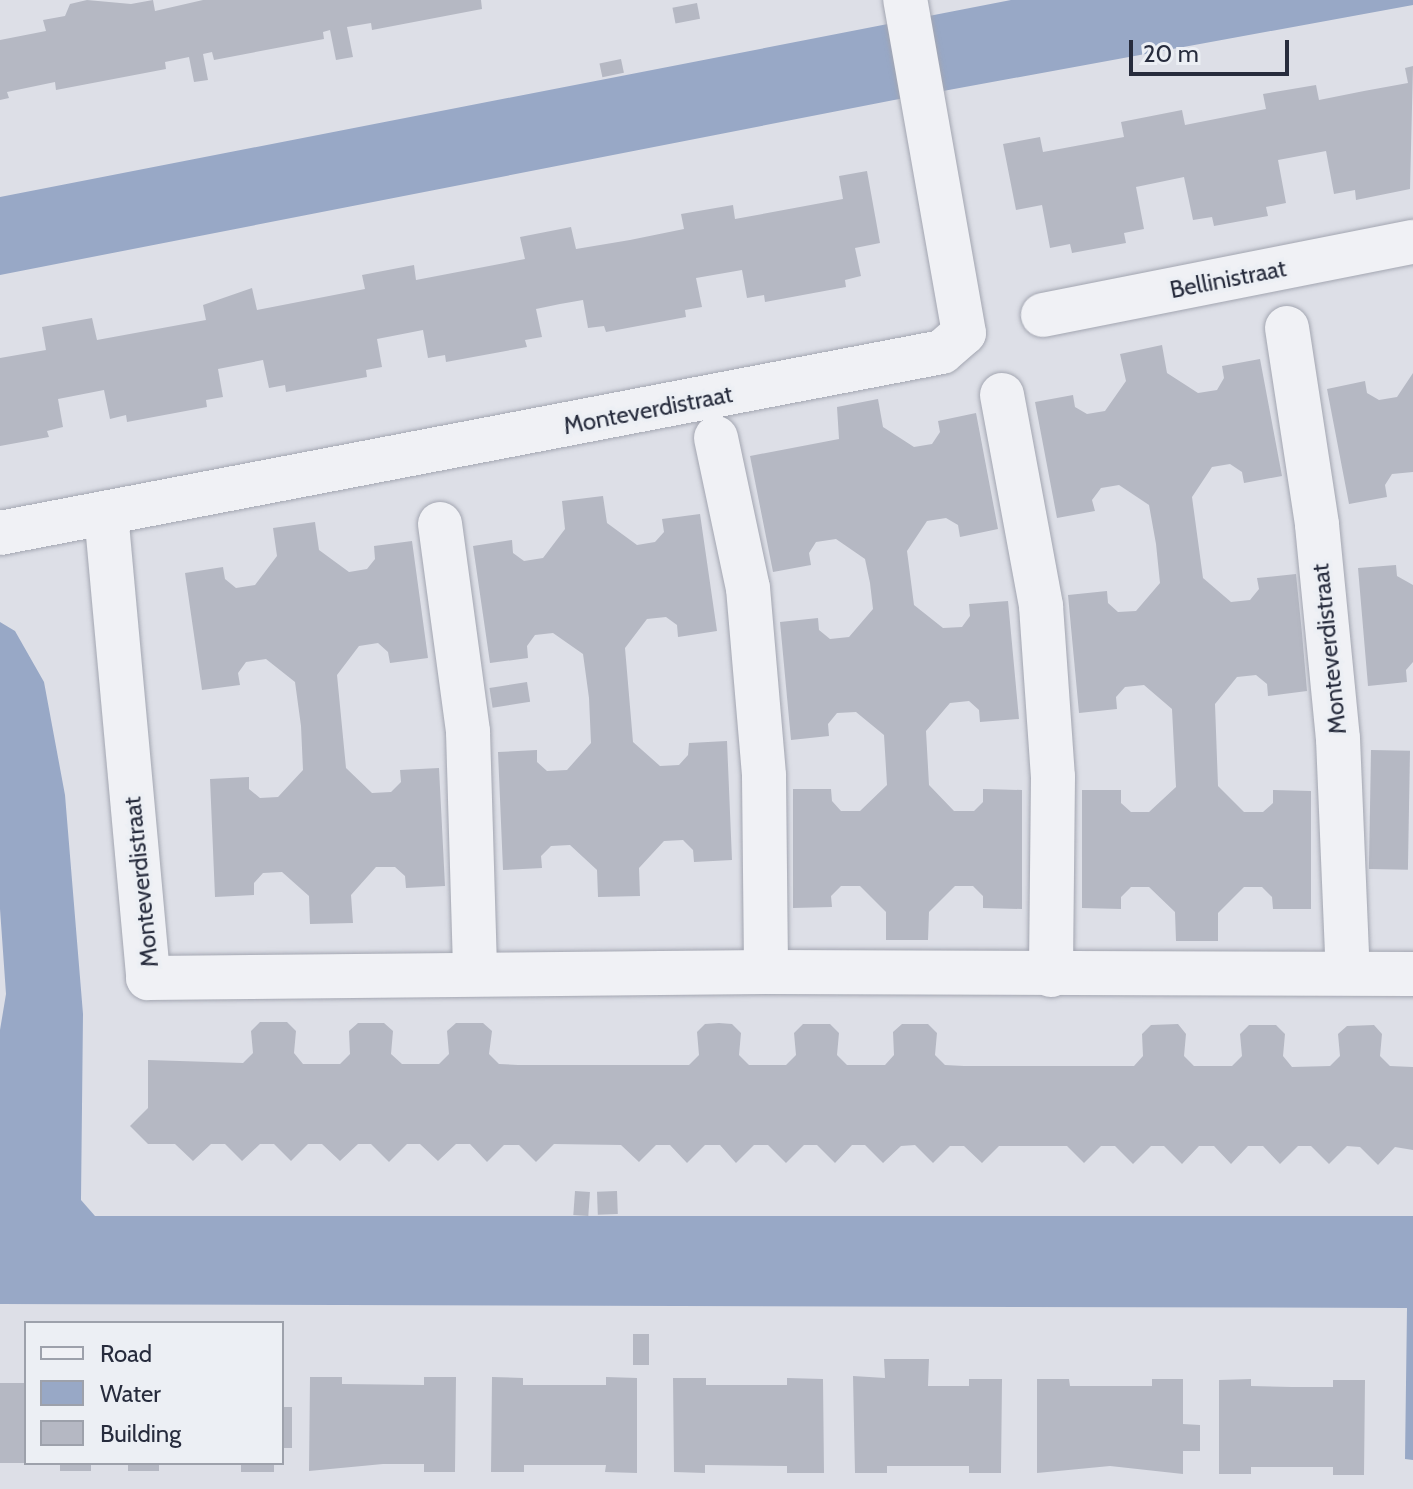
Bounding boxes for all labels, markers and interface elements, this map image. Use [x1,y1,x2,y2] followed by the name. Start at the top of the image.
[1133,24,1293,74] scale bar
[1143,39,1199,68] text: 20 m
[1167,254,1289,304] street label: Bellinistraat
[561,379,735,441] street label: Monteverdistraat
[1306,562,1352,736] street label: Monteverdistraat
[118,795,164,969] street label: Monteverdistraat
[24,1321,284,1465] legend
[100,1339,152,1368] text: Road
[100,1379,161,1408] text: Water
[100,1419,181,1448] text: Building

